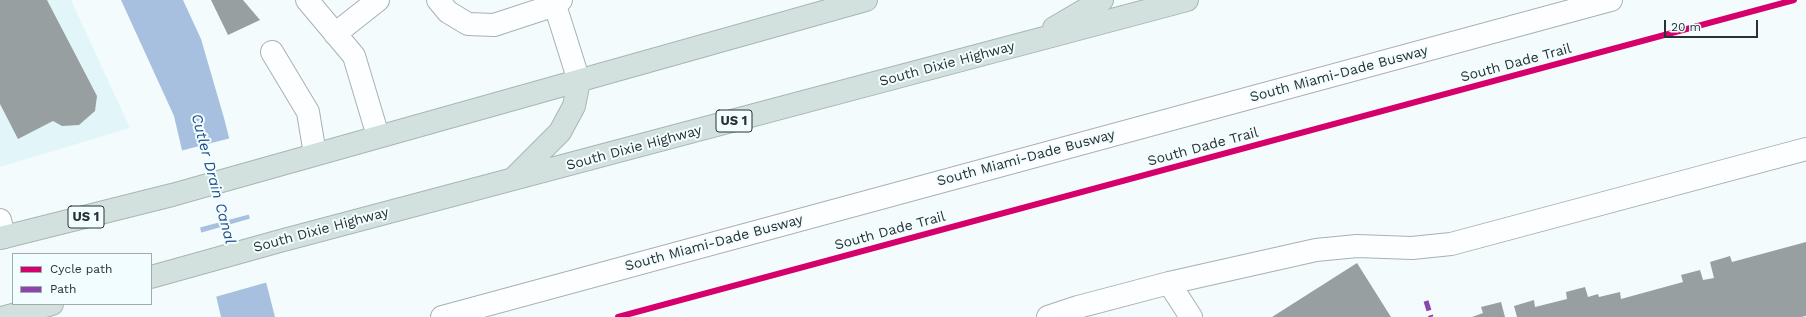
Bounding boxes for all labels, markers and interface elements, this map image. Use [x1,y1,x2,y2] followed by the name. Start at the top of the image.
[1666,12,1760,38] scale bar
[1671,20,1701,34] text: 20 m
[878,38,1016,90] street label: South Dixie Highway
[1459,40,1573,86] street label: South Dade Trail
[1248,42,1430,106] street label: South Miami-Dade Busway
[716,110,752,132] road number: US 1
[187,112,239,246] water label: Cutler Drain Canal
[565,122,703,174] street label: South Dixie Highway
[1146,124,1260,170] street label: South Dade Trail
[935,126,1117,190] street label: South Miami-Dade Busway
[252,204,390,256] street label: South Dixie Highway
[68,206,104,228] road number: US 1
[833,208,947,254] street label: South Dade Trail
[623,211,805,275] street label: South Miami-Dade Busway
[12,253,152,305] legend
[50,262,112,276] text: Cycle path
[50,282,76,296] text: Path

